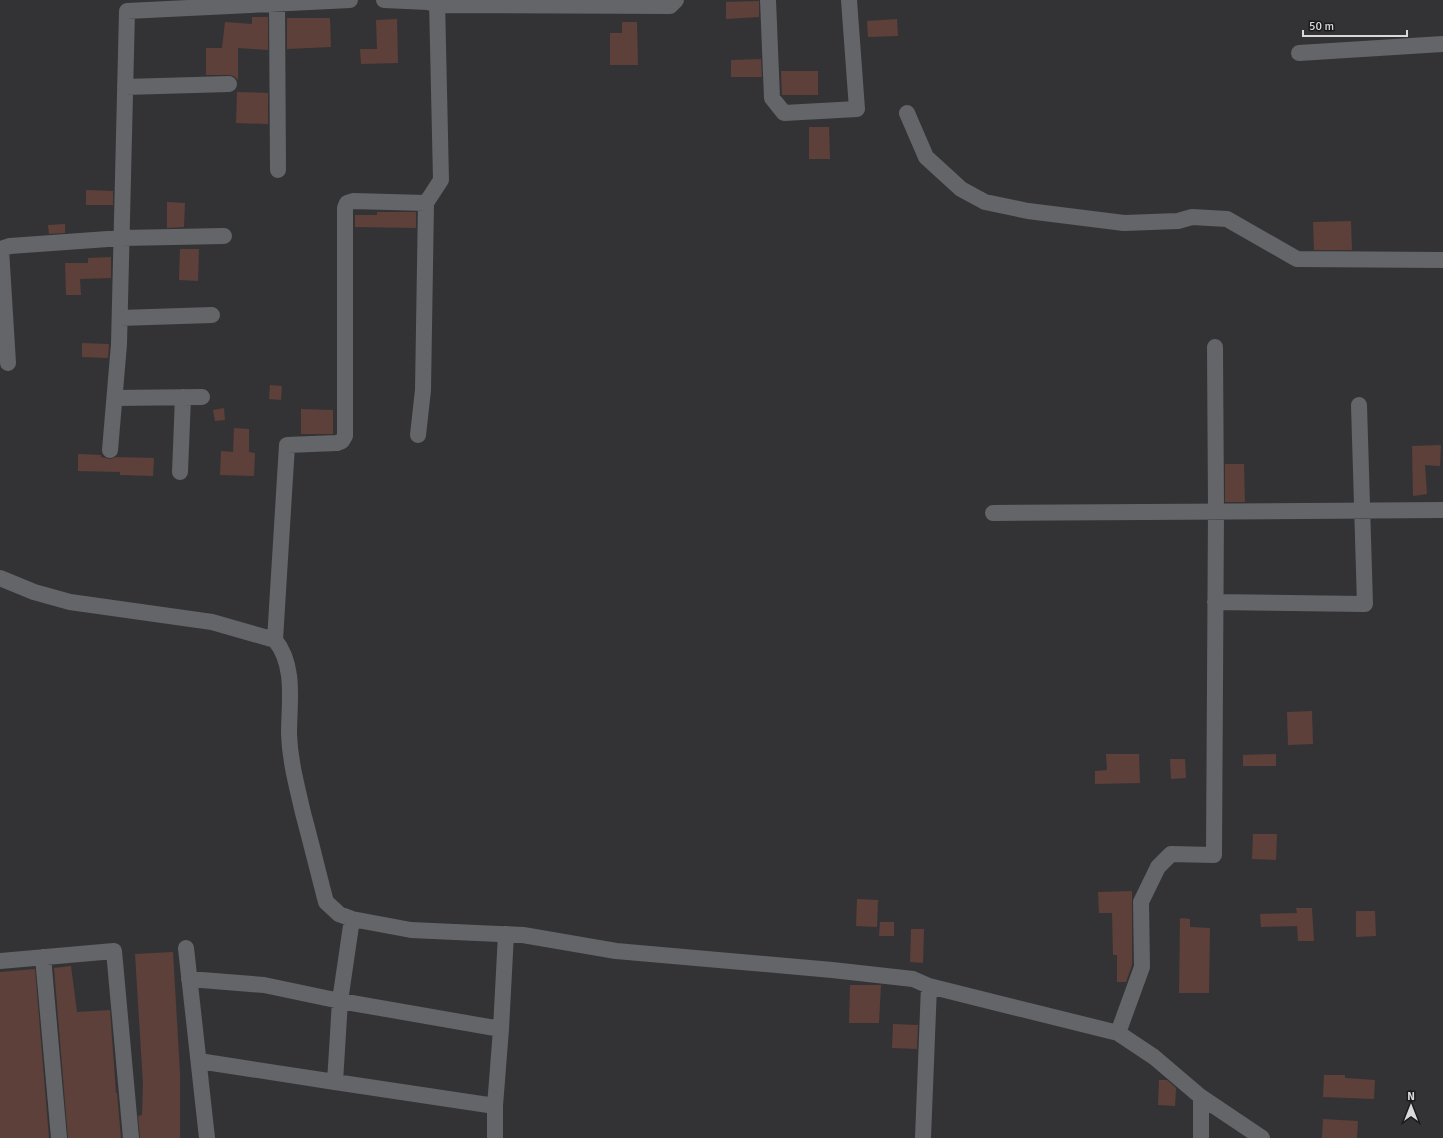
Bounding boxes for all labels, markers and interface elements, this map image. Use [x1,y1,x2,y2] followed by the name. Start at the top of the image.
[1303,12,1407,38] scale bar
[1309,19,1334,34] text: 50 m
[1391,1086,1431,1126] north arrow
[1407,1090,1415,1103] text: N

